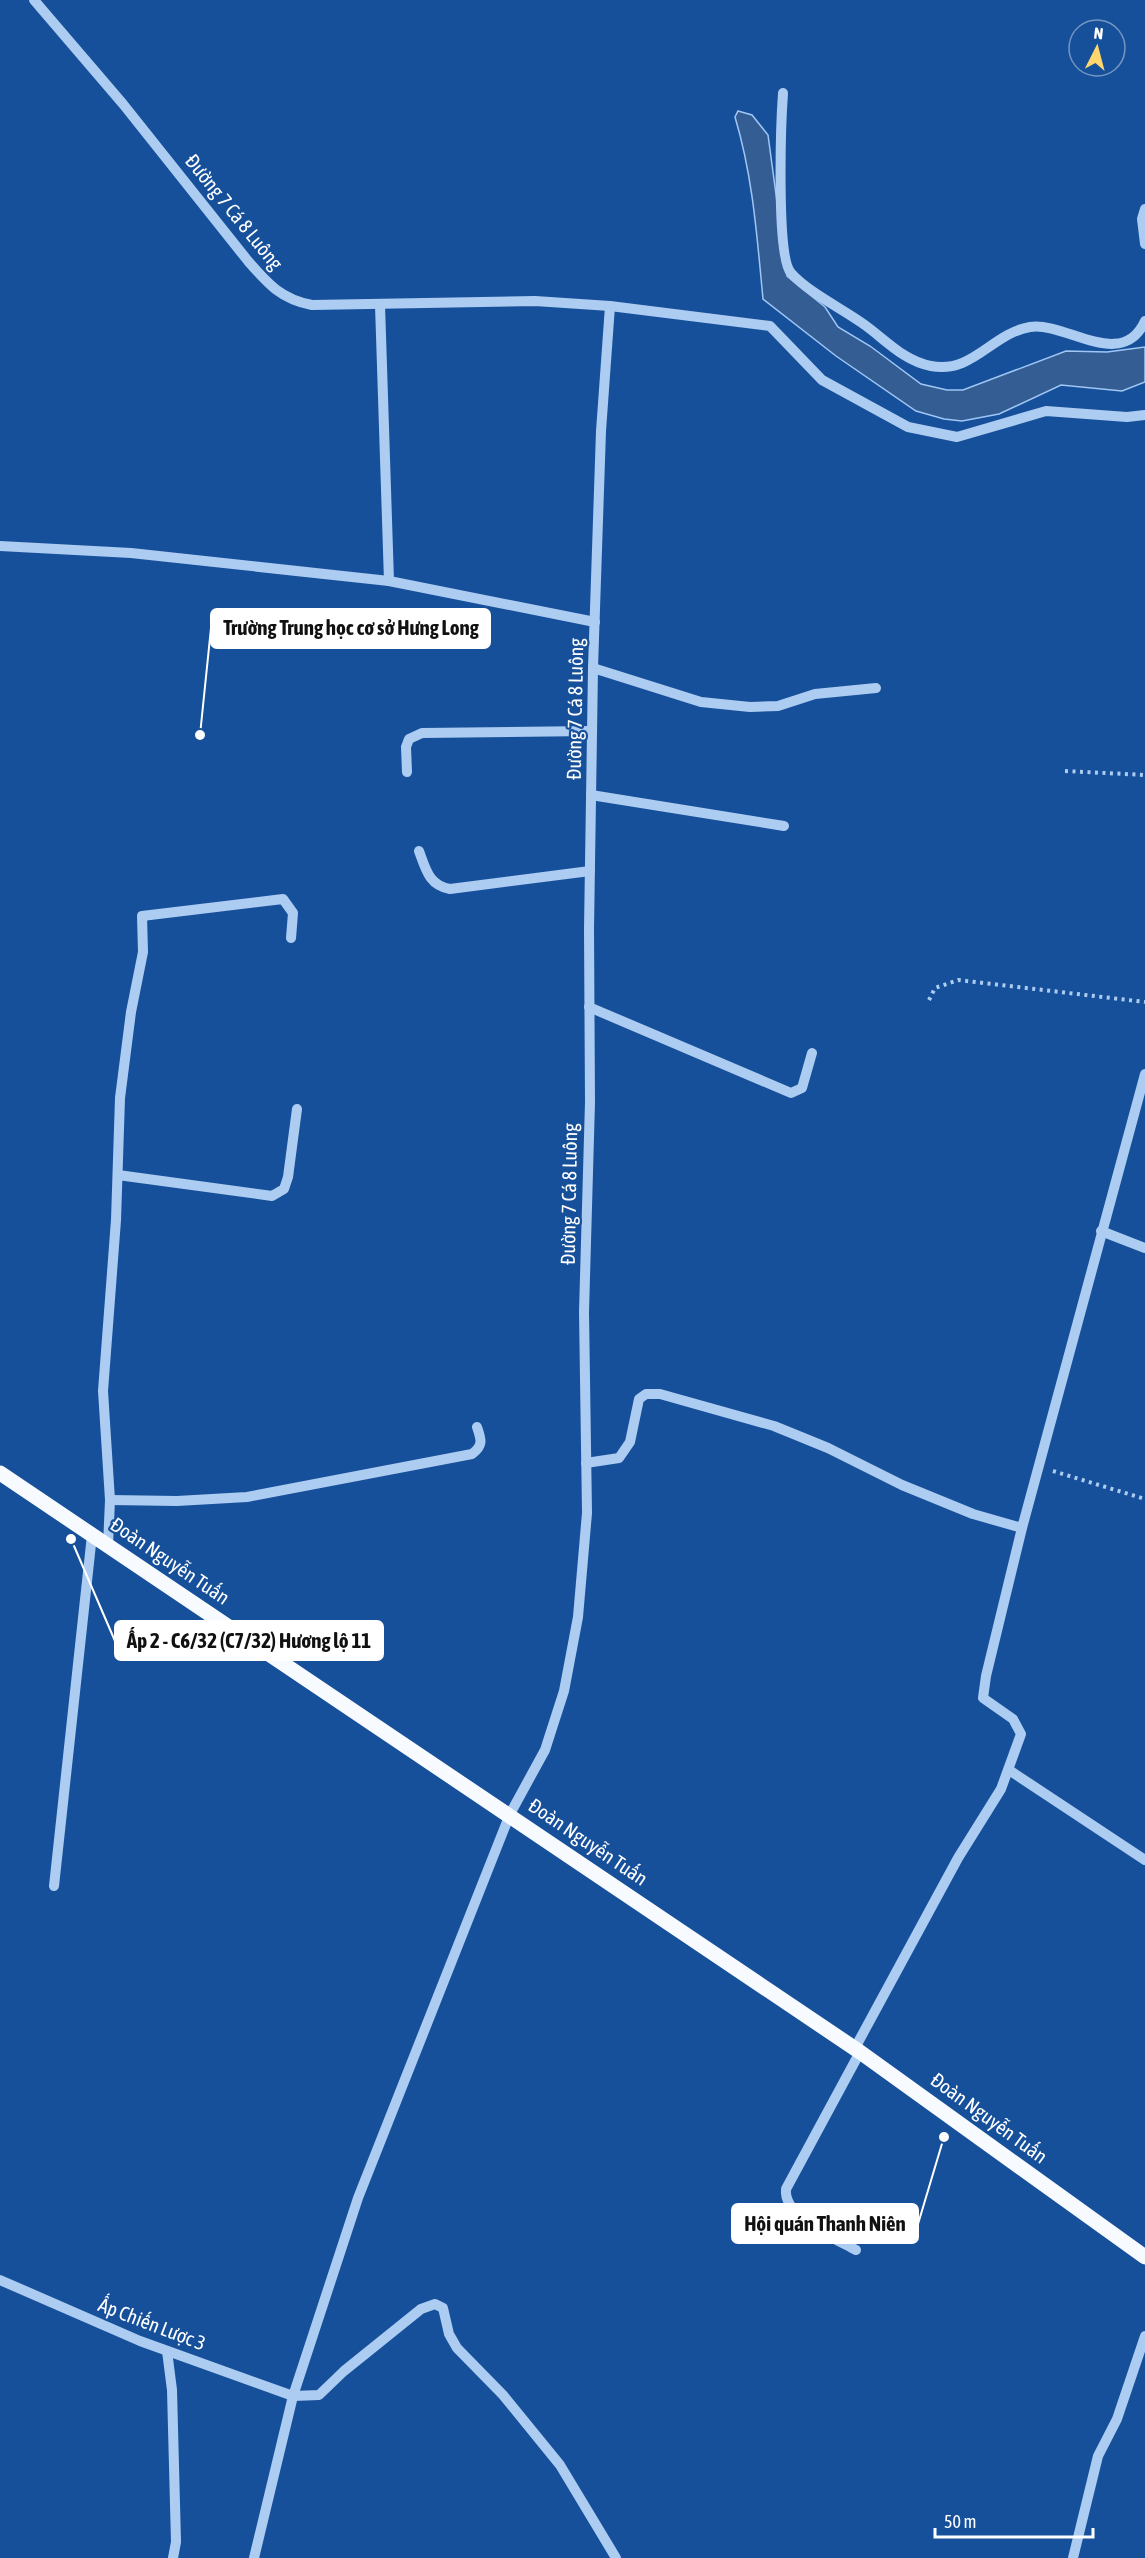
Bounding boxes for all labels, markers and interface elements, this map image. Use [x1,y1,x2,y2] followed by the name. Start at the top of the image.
[1067,18,1127,78] north arrow
[1093,24,1104,43] text: N
[181,149,288,274] street label: Đường 7 Cá 8 Luông
[211,609,490,648] callout: Trường Trung học cơ sở Hưng Long
[223,615,480,639] text: Trường Trung học cơ sở Hưng Long
[562,638,587,780] street label: Đường 7 Cá 8 Luông
[556,1123,581,1265] street label: Đường 7 Cá 8 Luông
[106,1512,234,1609] street label: Đoàn Nguyễn Tuấn
[115,1621,383,1660] callout: Ấp 2 - C6/32 (C7/32) Hương lộ 11
[126,1627,371,1652] text: Ấp 2 - C6/32 (C7/32) Hương lộ 11
[524,1793,652,1890] street label: Đoàn Nguyễn Tuấn
[927,2068,1052,2168] street label: Đoàn Nguyễn Tuấn
[732,2204,918,2243] callout: Hội quán Thanh Niên
[744,2211,906,2235] text: Hội quán Thanh Niên
[95,2291,210,2355] street label: Ấp Chiến Lược 3
[935,2501,1092,2539] scale bar
[944,2511,976,2532] text: 50 m

